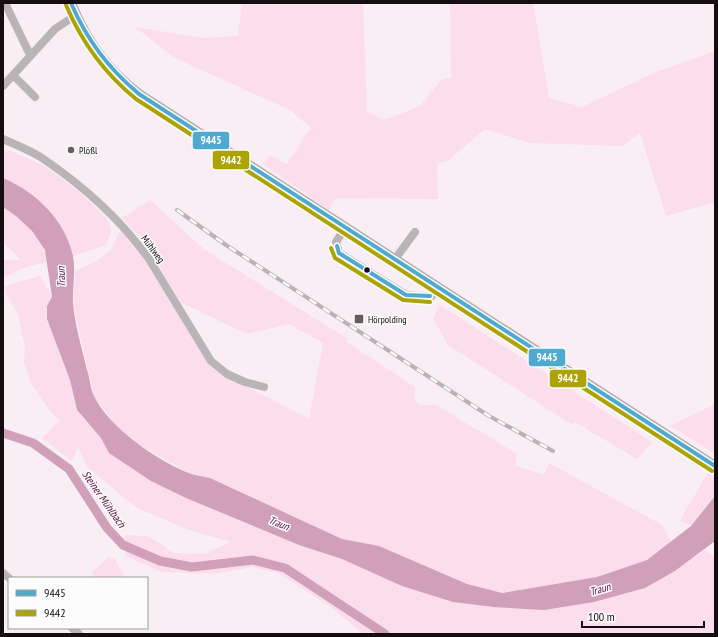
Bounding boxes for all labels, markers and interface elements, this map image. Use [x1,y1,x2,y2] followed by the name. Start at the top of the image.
[192,131,230,150] line badge: 9445
[200,133,222,147] text: 9445
[79,144,98,157] place label: Plößl
[66,145,76,155] marker: Plößl
[212,150,250,170] line badge: 9442
[220,153,242,167] text: 9442
[138,232,168,266] street label: Mühlweg
[54,265,68,288] water label: Traun
[362,265,372,275] unlabelled marker
[353,313,365,325] marker: Hörpolding
[368,313,407,326] place label: Hörpolding
[528,348,566,367] line badge: 9445
[536,350,558,364] text: 9445
[549,369,587,388] line badge: 9442
[557,371,579,385] text: 9442
[79,468,129,531] water label: Steiner Mühlbach
[267,513,292,534] water label: Traun
[8,577,148,629] legend
[588,579,613,599] water label: Traun
[44,585,66,600] text: 9445
[582,603,704,629] scale bar
[44,605,66,620] text: 9442
[588,609,615,624] text: 100 m

